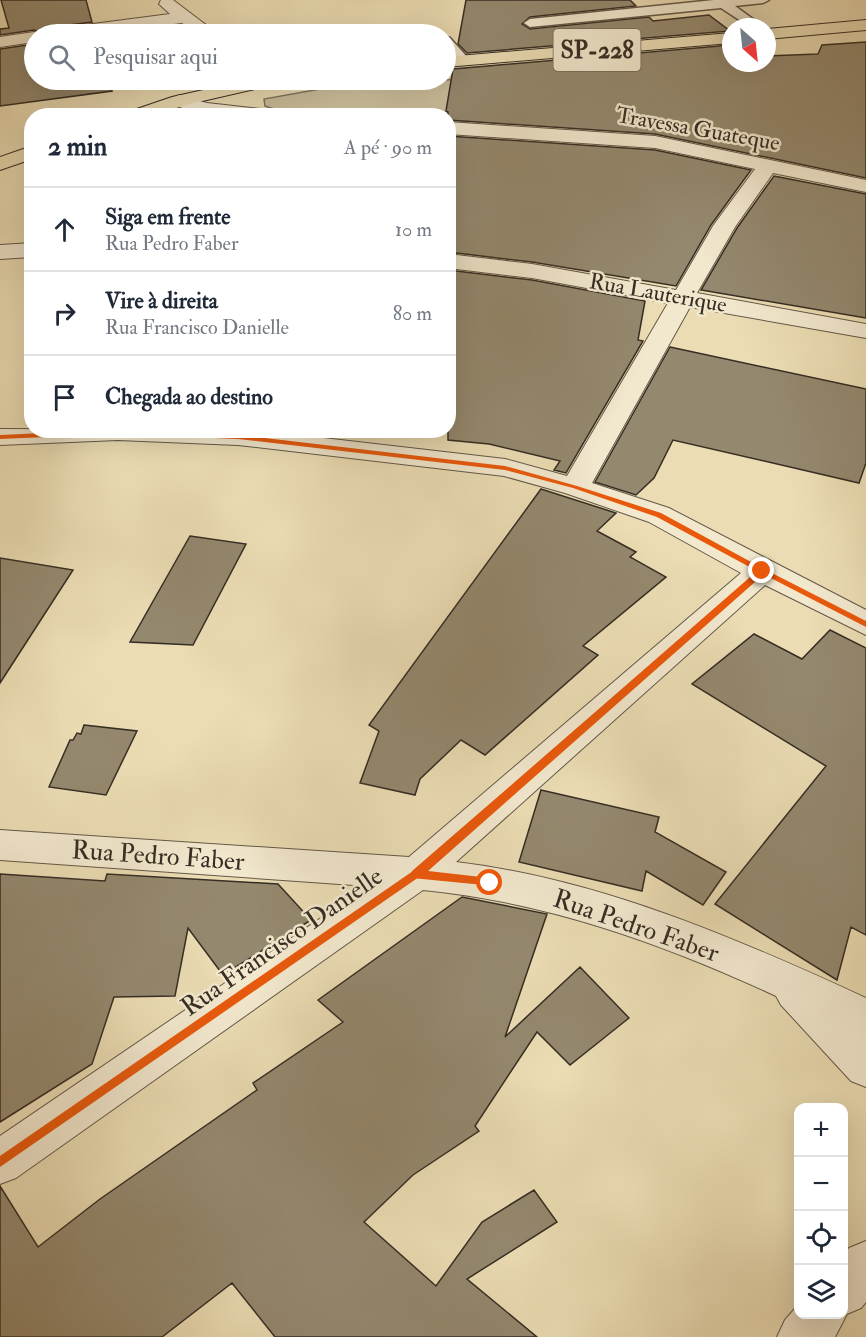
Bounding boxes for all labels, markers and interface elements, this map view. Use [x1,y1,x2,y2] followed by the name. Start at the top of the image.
[722,18,776,72] north arrow
[24,24,456,90] search box
[554,29,640,71] road number: SP-228
[45,41,78,74] icon: search
[93,43,218,71] text: Pesquisar aqui
[614,101,782,157] street label: Travessa Guateque
[48,131,107,163] text: 2 min
[344,135,432,160] text: A pé · 90 m
[105,203,230,231] text: Siga em frente
[48,213,81,246] icon: ahead
[395,217,432,242] text: 10 m
[105,231,238,256] text: Rua Pedro Faber
[587,267,729,319] street label: Rua Lauterique
[105,287,218,315] text: Vire à direita
[48,297,81,330] icon: right
[393,301,432,326] text: 80 m
[105,315,289,340] text: Rua Francisco Danielle
[48,381,81,414] icon: arrive
[105,383,273,411] text: Chegada ao destino
[748,557,774,583] route end
[70,834,246,878] street label: Rua Pedro Faber
[175,860,389,1024] street label: Rua Francisco Danielle
[476,869,502,895] route start
[549,883,723,969] street label: Rua Pedro Faber
[794,1103,848,1319] map controls
[794,1103,848,1157] button: +
[794,1157,848,1211] button: −
[794,1211,848,1265] button: locate
[794,1265,848,1319] button: layers

